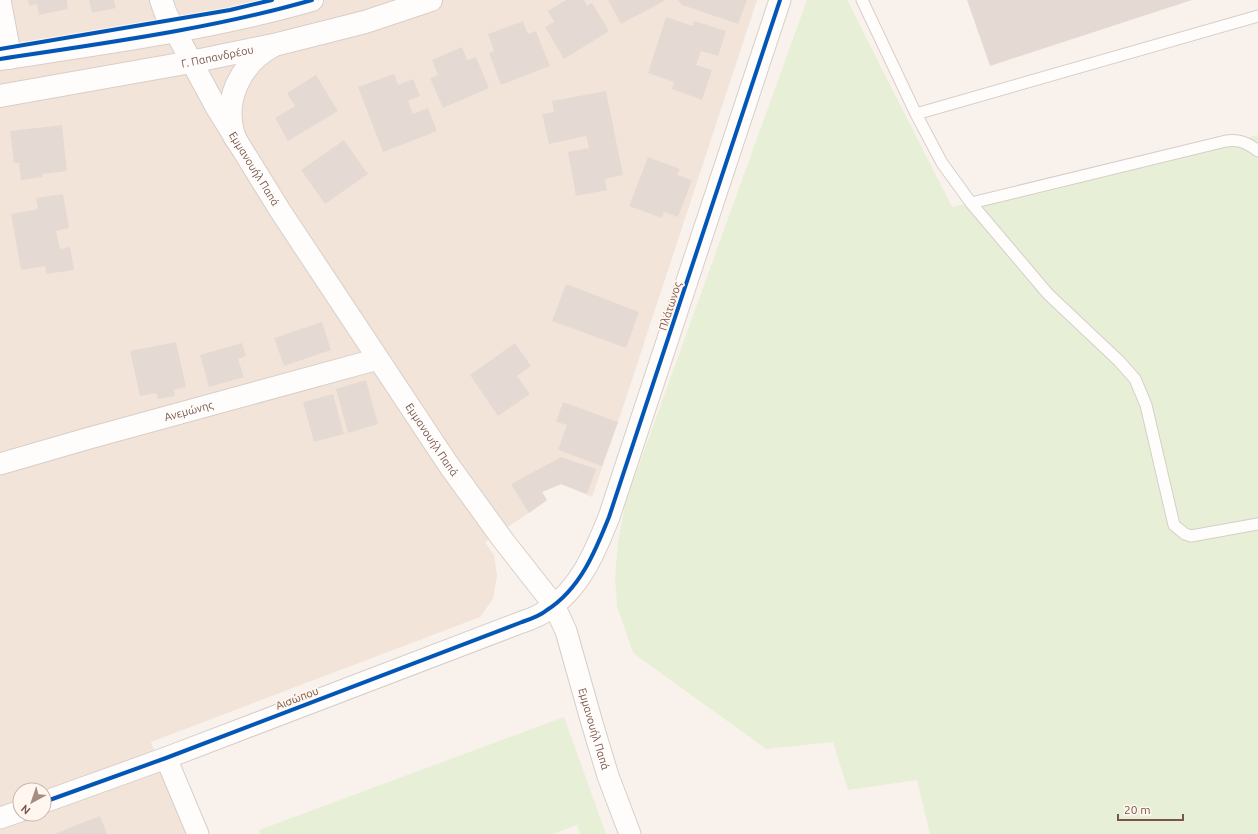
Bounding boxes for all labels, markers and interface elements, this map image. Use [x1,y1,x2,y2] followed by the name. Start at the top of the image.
[180,43,255,70] street label: Γ. Παπανδρέου
[227,130,282,208] street label: Εμμανουήλ Παπά
[657,280,684,332] street label: Πλάτωνος
[163,398,215,423] street label: Ανεμώνης
[403,401,461,479] street label: Εμμανουήλ Παπά
[274,684,320,712] street label: Αισώπου
[576,686,612,772] street label: Εμμανουήλ Παπά
[12,782,52,822] north arrow
[1118,796,1183,822] scale bar
[19,802,33,817] text: N
[1124,803,1151,816] text: 20 m

